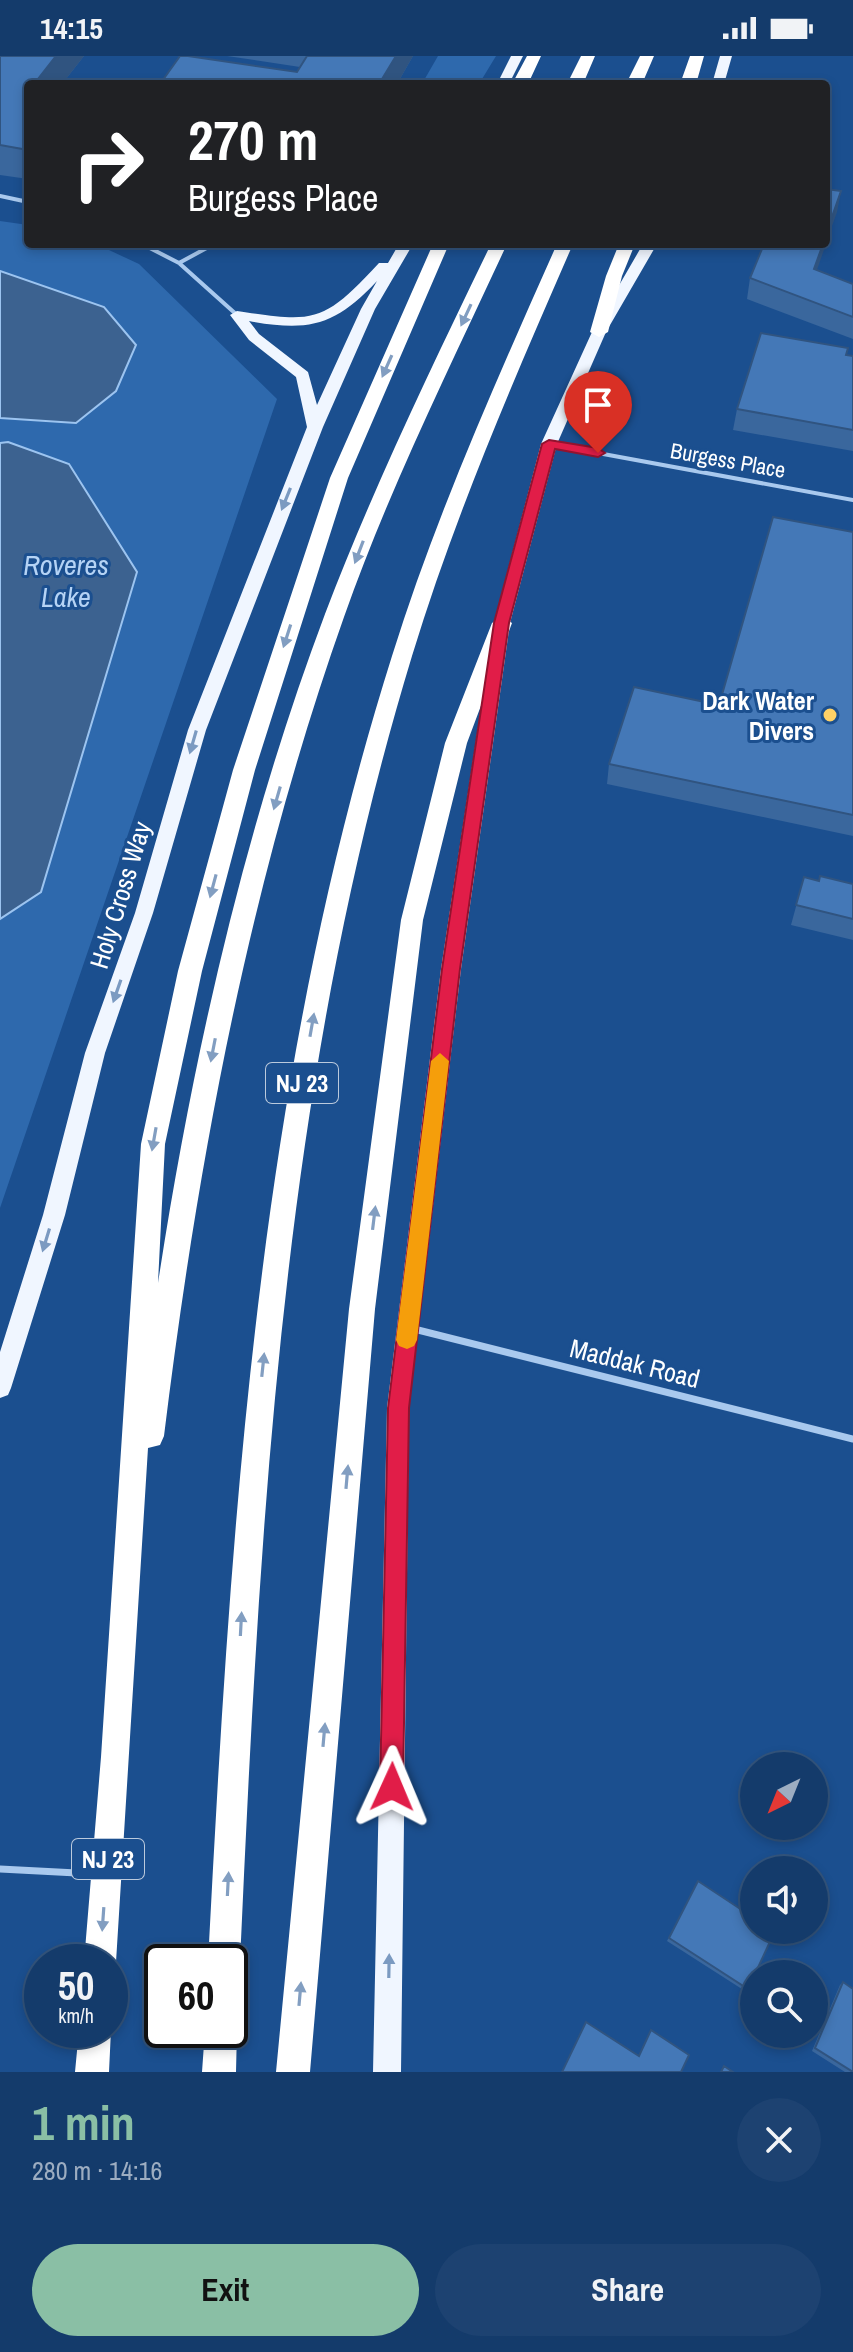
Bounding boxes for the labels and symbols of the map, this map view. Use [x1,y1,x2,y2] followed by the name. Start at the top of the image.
[459,303,473,326] one-way arrow
[380,355,393,378] one-way arrow
[564,371,632,453] pin
[668,435,788,485] street label: Burgess Place
[279,487,292,511] one-way arrow
[353,540,366,564] one-way arrow
[23,546,109,616] water label: Roveres Lake
[280,625,293,649] one-way arrow
[702,683,815,748] place label: Dark Water Divers
[821,706,839,724] marker: Dark Water Divers
[186,730,199,754] one-way arrow
[270,786,282,811] one-way arrow
[81,817,159,973] street label: Holy Cross Way
[207,873,219,898] one-way arrow
[111,979,123,1003] one-way arrow
[306,1012,318,1037] one-way arrow
[206,1038,219,1063] one-way arrow
[266,1063,338,1103] road number: NJ 23
[148,1127,160,1152] one-way arrow
[368,1205,381,1230] one-way arrow
[39,1229,52,1253] one-way arrow
[566,1330,704,1396] street label: Maddak Road
[256,1352,269,1377] one-way arrow
[341,1464,354,1489] one-way arrow
[235,1611,248,1636] one-way arrow
[318,1723,331,1748] one-way arrow
[350,1745,434,1829] position arrow
[740,1752,828,1840] north arrow
[72,1839,144,1879] road number: NJ 23
[221,1871,234,1896] one-way arrow
[96,1906,109,1931] one-way arrow
[144,1944,248,2048] speed limit sign: 60
[382,1953,395,1978] one-way arrow
[294,1981,307,2006] one-way arrow

